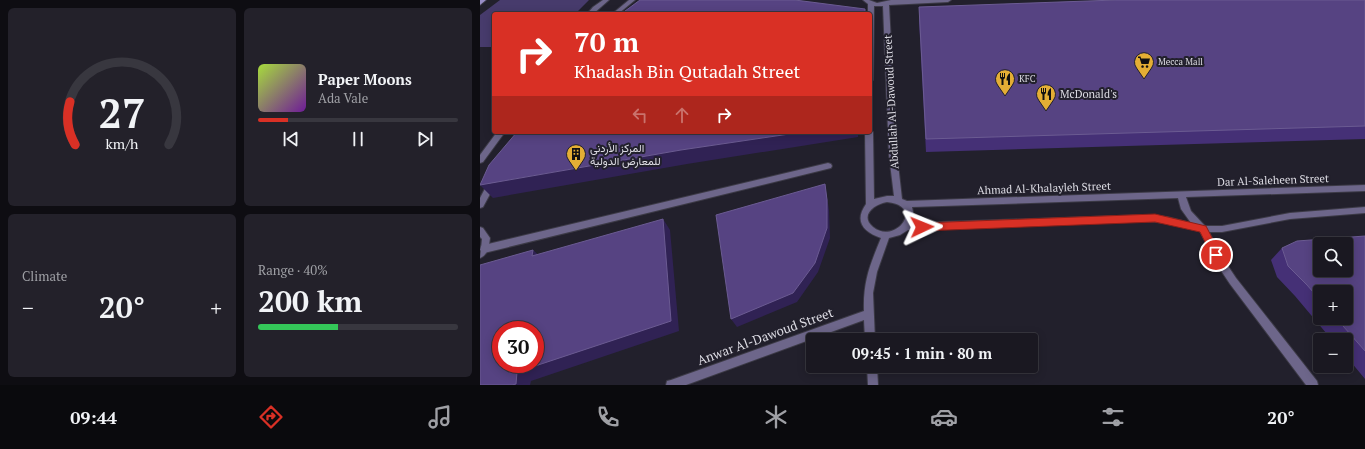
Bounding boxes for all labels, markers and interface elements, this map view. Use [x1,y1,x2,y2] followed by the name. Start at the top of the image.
[574,23,639,60] text: 70 m
[508,28,560,80] icon: right
[880,35,902,169] street label: Abdullah Al-Dawoud Street
[1133,51,1155,79] supermarket icon: Mecca Mall
[1158,56,1203,68] place label: Mecca Mall
[574,59,800,83] text: Khadash Bin Qutadah Street
[994,68,1016,96] restaurant icon: KFC
[318,69,412,89] text: Paper Moons
[1019,73,1036,85] place label: KFC
[1035,83,1057,111] restaurant icon: McDonald's
[98,85,146,140] text: 27
[1060,87,1117,101] place label: McDonald's
[318,89,368,107] text: Ada Vale
[629,104,651,126] icon: left
[671,104,693,126] icon: ahead
[713,104,735,126] icon: right
[280,128,302,150] icon: previous
[347,128,369,150] icon: pause
[414,128,436,150] icon: next
[106,134,139,153] text: km/h
[590,141,661,168] place label: المركز الأردني للمعارض الدولية
[565,143,587,171] building icon: المركز الأردني للمعارض الدولية
[1217,171,1329,189] street label: Dar Al-Saleheen Street
[977,179,1111,197] street label: Ahmad Al-Khalayleh Street
[901,206,943,248] position arrow
[1313,237,1353,373] map controls
[1313,237,1353,277] button: search
[1199,238,1233,272] pin
[1205,244,1227,266] icon: arrive
[258,261,328,279] text: Range · 40%
[22,267,67,285] text: Climate
[258,281,362,321] text: 200 km
[1313,285,1353,325] button: +
[99,287,145,327] text: 20°
[22,293,34,322] text: −
[210,293,222,322] text: +
[694,303,836,369] street label: Anwar Al-Dawoud Street
[492,321,544,373] speed limit sign: 30
[1313,333,1353,373] button: −
[852,343,992,363] text: 09:45 · 1 min · 80 m
[257,403,285,431] icon: directions
[426,403,454,431] icon: music
[594,403,622,431] icon: phone
[762,403,790,431] icon: climate
[930,403,958,431] icon: car
[1099,403,1127,431] icon: filters
[70,405,117,429] text: 09:44
[1267,405,1295,429] text: 20°

